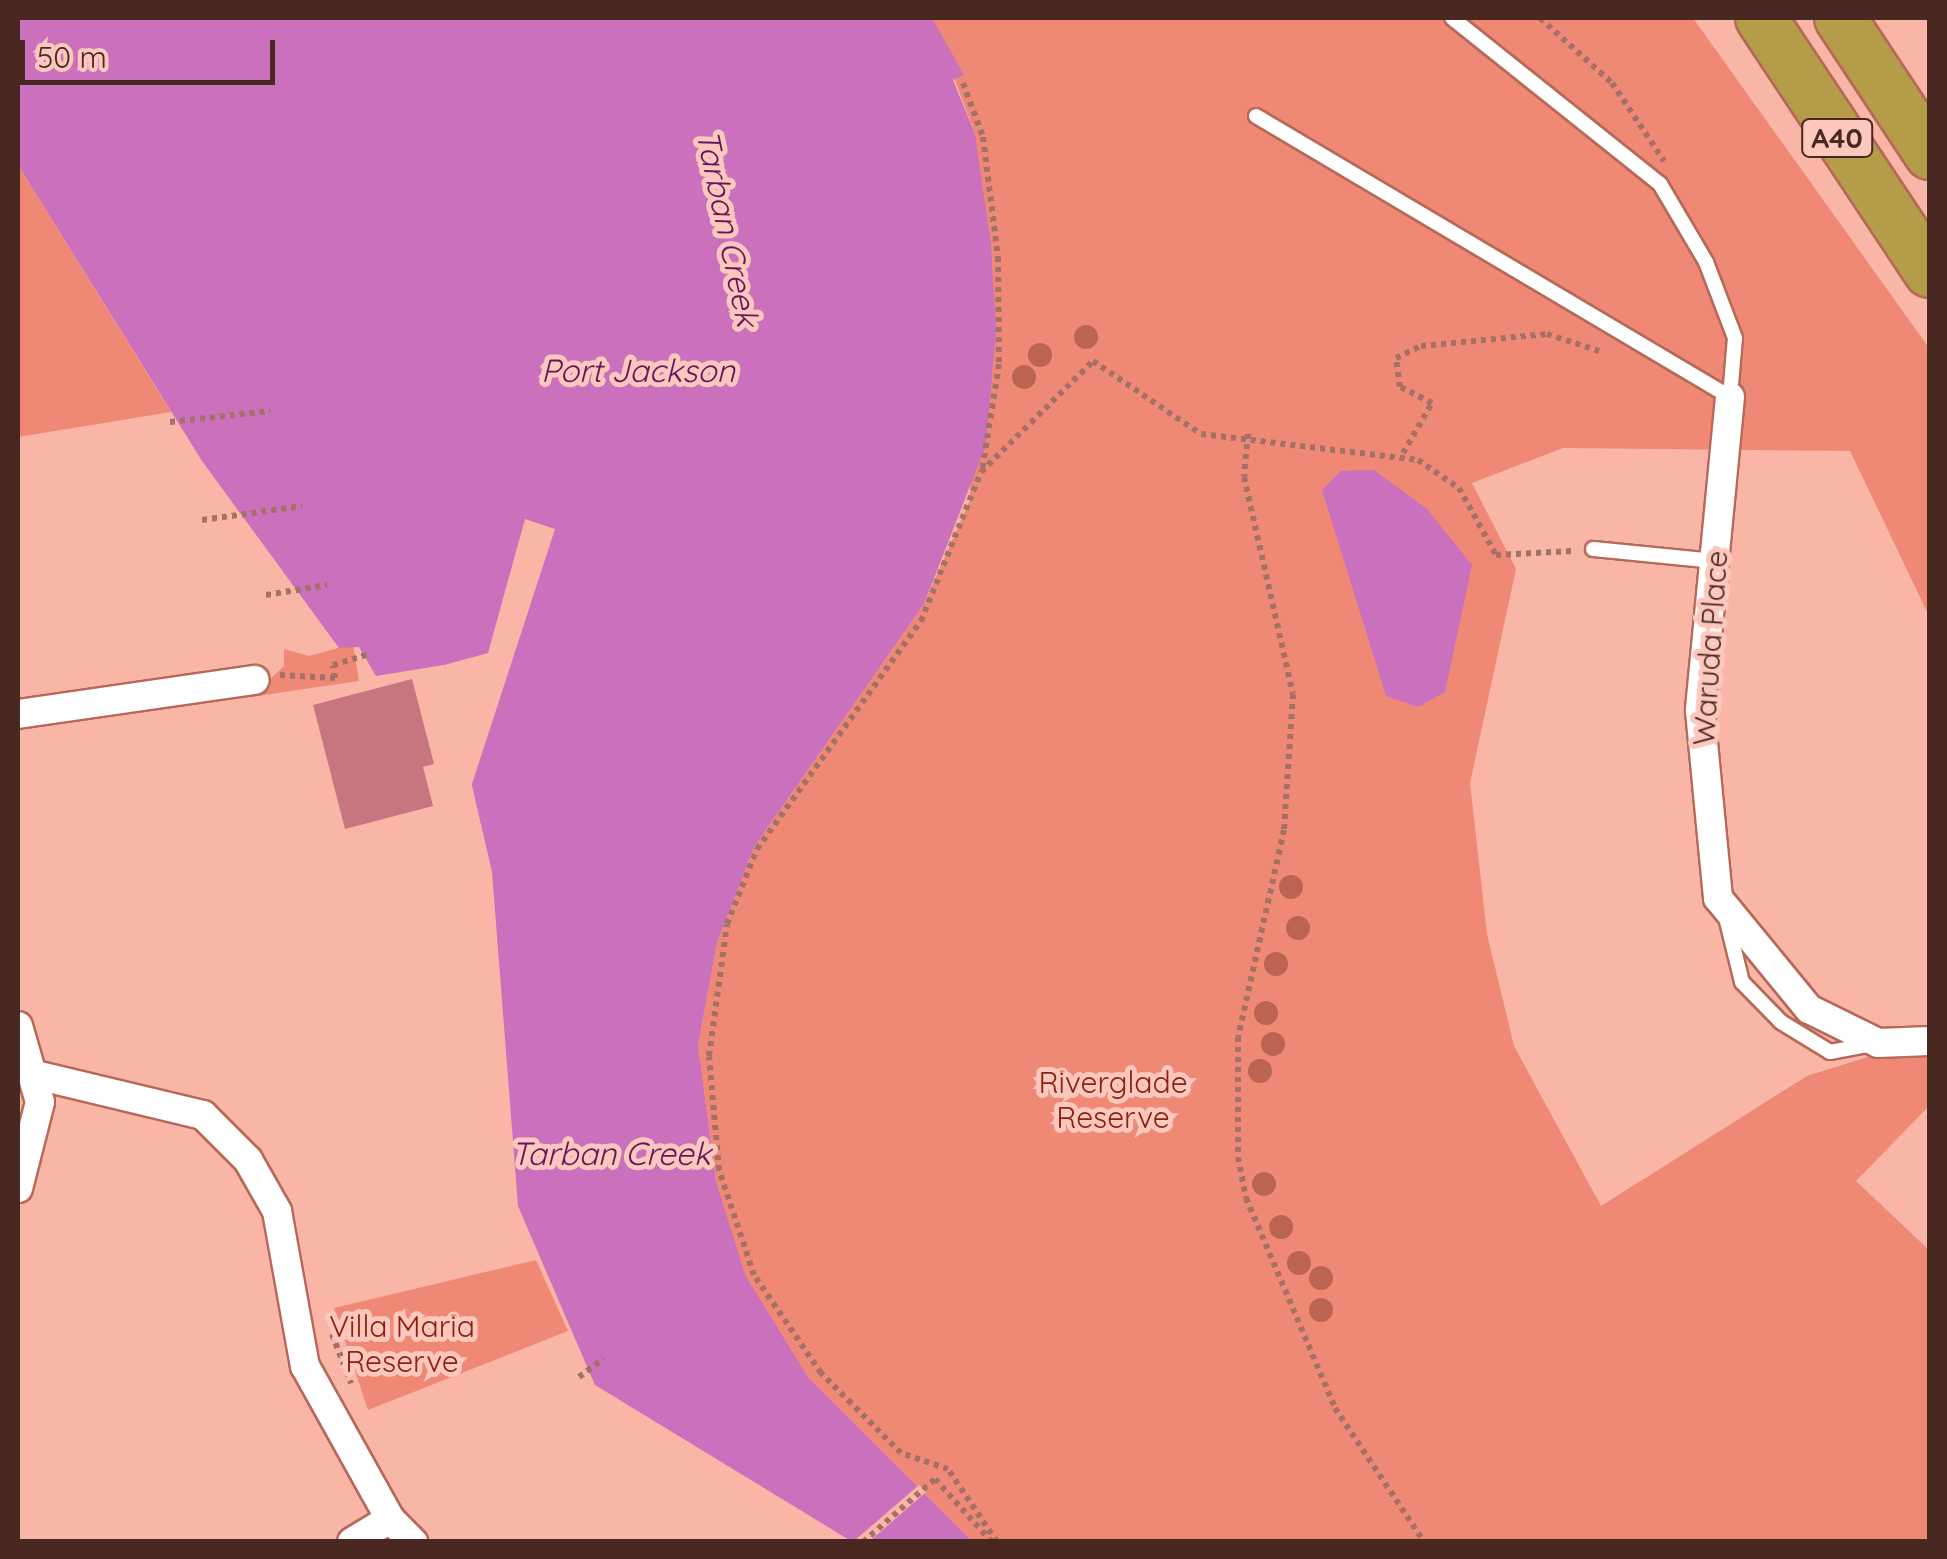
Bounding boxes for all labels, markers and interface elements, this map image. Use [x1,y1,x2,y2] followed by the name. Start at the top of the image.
[25,20,280,82] scale bar
[37,38,107,76] text: 50 m
[1800,115,1874,161] road number: A40
[688,126,768,330] water label: Tarban Creek
[541,351,735,389] water label: Port Jackson
[1685,549,1735,747] street label: Waruda Place
[1038,1064,1188,1134] park label: Riverglade Reserve
[511,1134,711,1172] water label: Tarban Creek
[329,1308,475,1378] park label: Villa Maria Reserve

